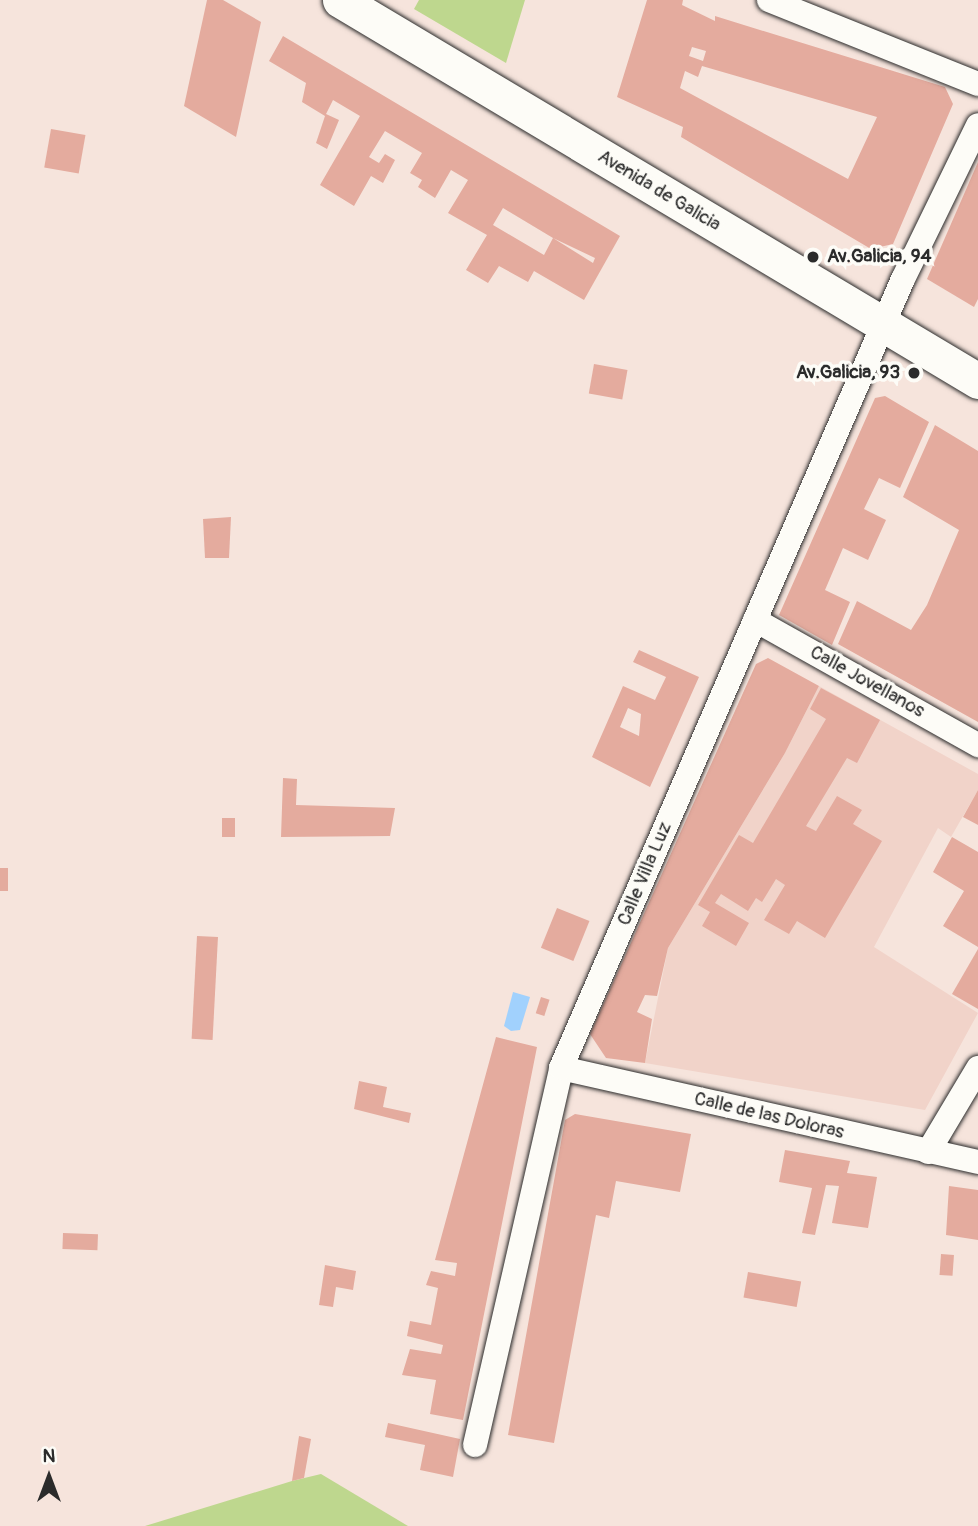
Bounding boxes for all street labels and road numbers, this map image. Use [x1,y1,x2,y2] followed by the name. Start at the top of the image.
[593,145,725,237] street label: Avenida de Galicia
[806,641,928,723] street label: Calle Jovellanos
[613,819,677,929] street label: Calle Villa Luz
[692,1088,846,1144] street label: Calle de las Doloras

